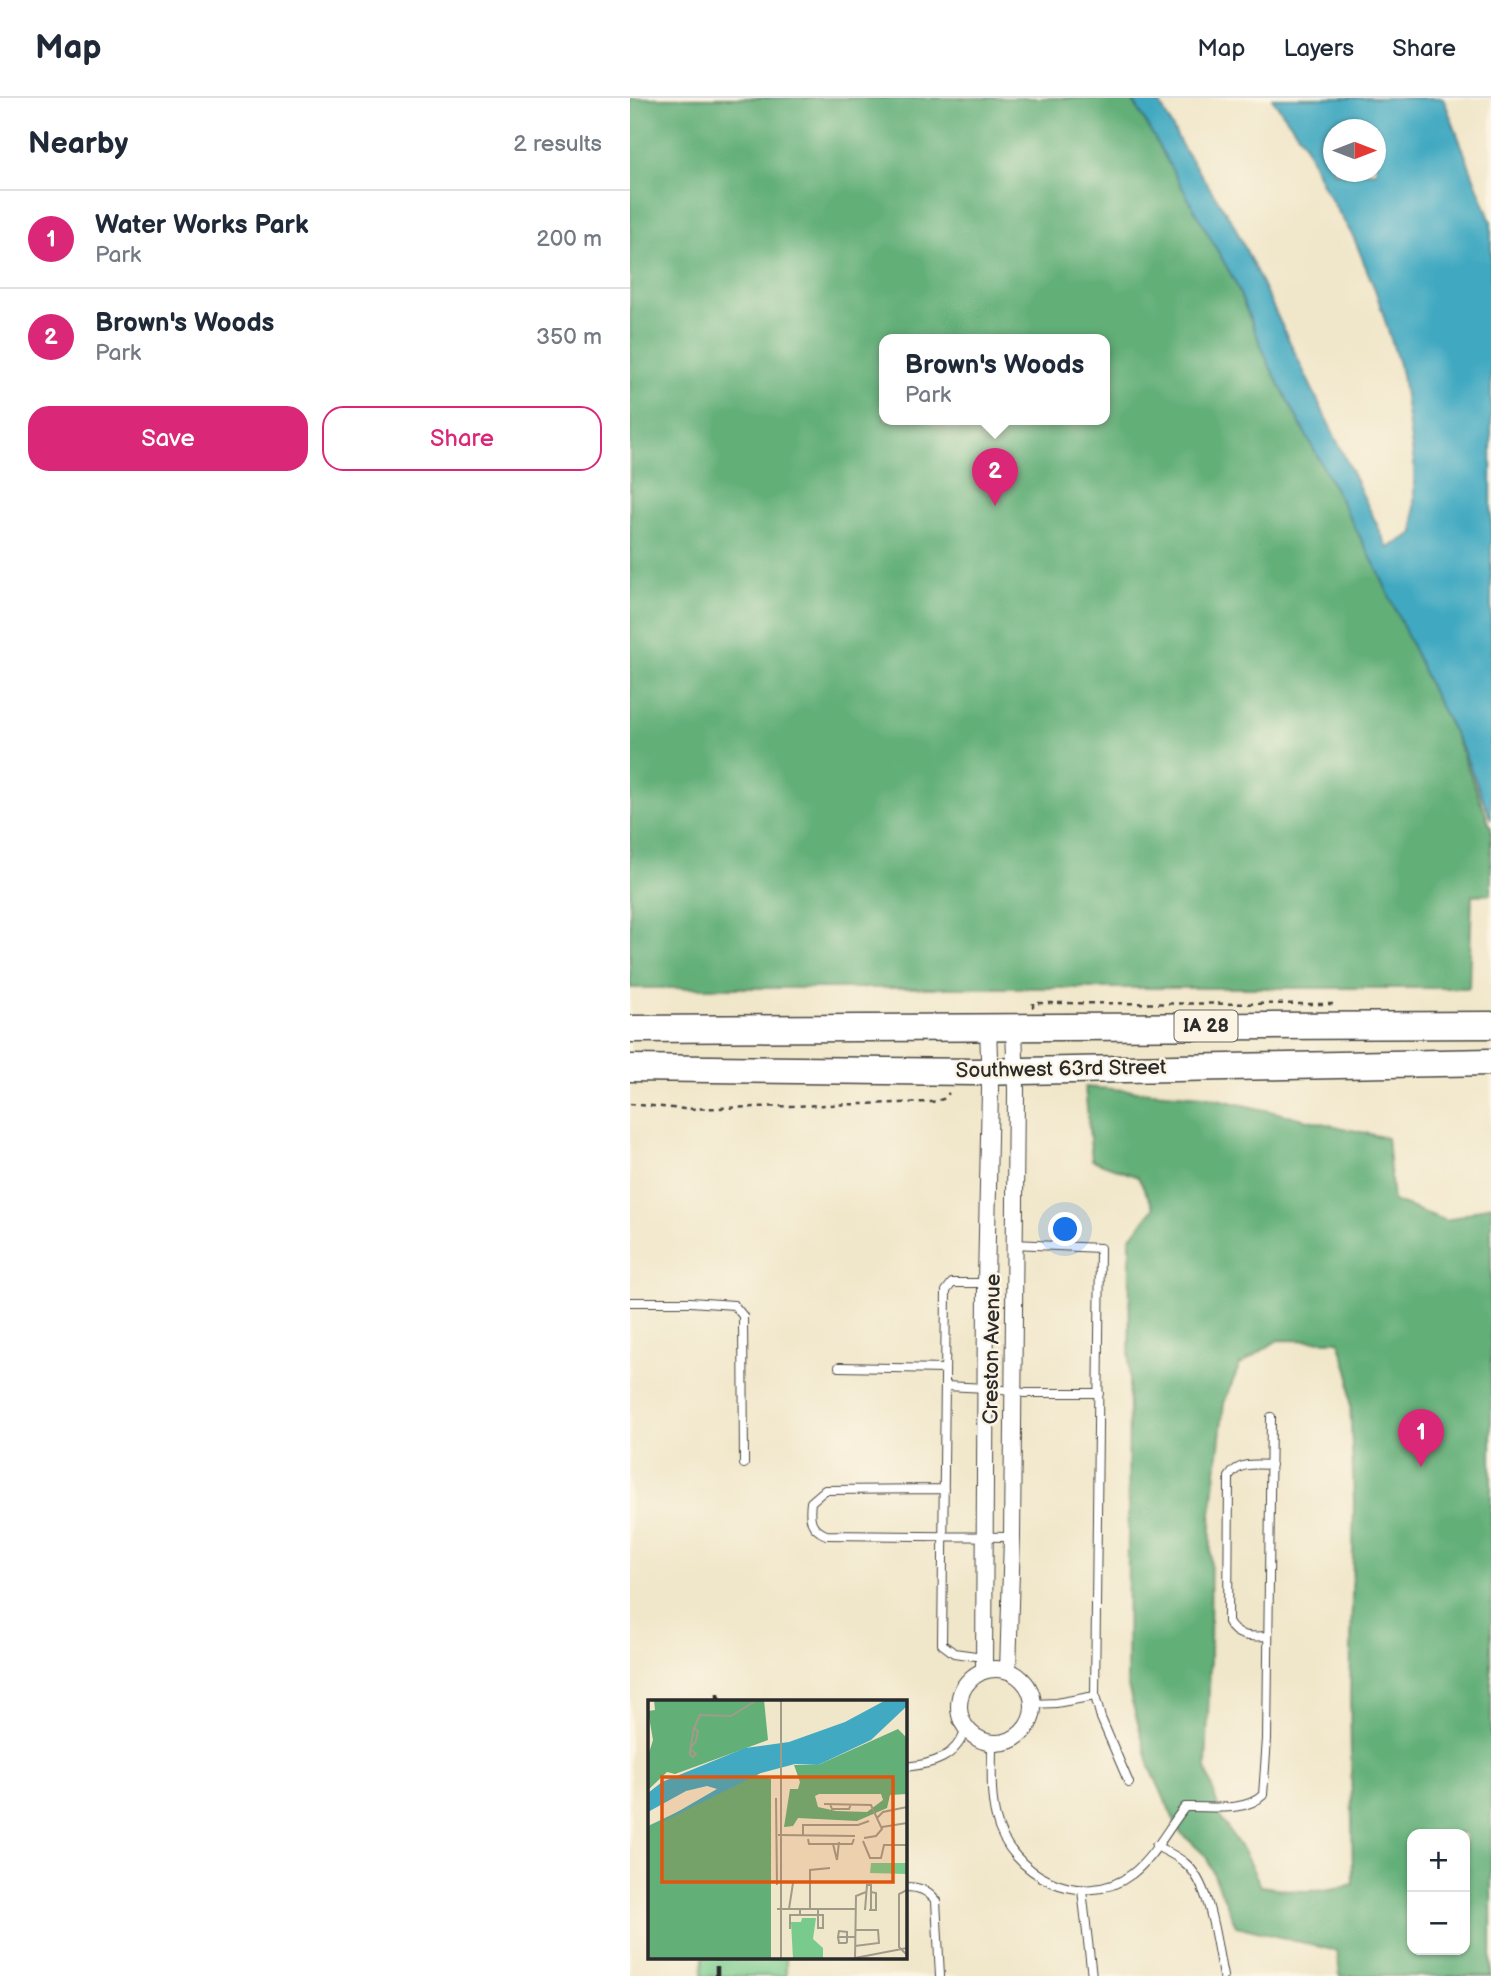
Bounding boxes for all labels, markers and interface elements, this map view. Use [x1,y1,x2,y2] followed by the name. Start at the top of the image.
[35,28,101,68] text: Map
[1197,34,1245,63] text: Map
[1283,34,1354,63] text: Layers
[1392,34,1456,63] text: Share
[1323,119,1386,182] north arrow
[28,126,128,162] text: Nearby
[513,130,602,158] text: 2 results
[95,210,309,241] text: Water Works Park
[46,225,56,253] text: 1
[536,225,602,253] text: 200 m
[95,241,141,269] text: Park
[95,308,274,339] text: Brown's Woods
[44,323,58,351] text: 2
[536,323,602,351] text: 350 m
[879,334,1110,425] popup
[95,339,141,367] text: Park
[905,350,1084,381] text: Brown's Woods
[905,381,951,409] text: Park
[28,406,308,471] button: Save
[322,406,602,471] button: Share
[972,448,1018,506] pin: 2
[1174,1010,1238,1042] road number: IA 28
[955,1055,1167,1083] street label: Southwest 63rd Street
[1048,1212,1082,1246] your location
[978,1273,1006,1425] street label: Creston Avenue
[1398,1409,1444,1467] pin: 1
[648,1700,906,1958] inset map
[1407,1829,1470,1955] map controls
[1407,1829,1470,1892] button: +
[1407,1892,1470,1955] button: −

